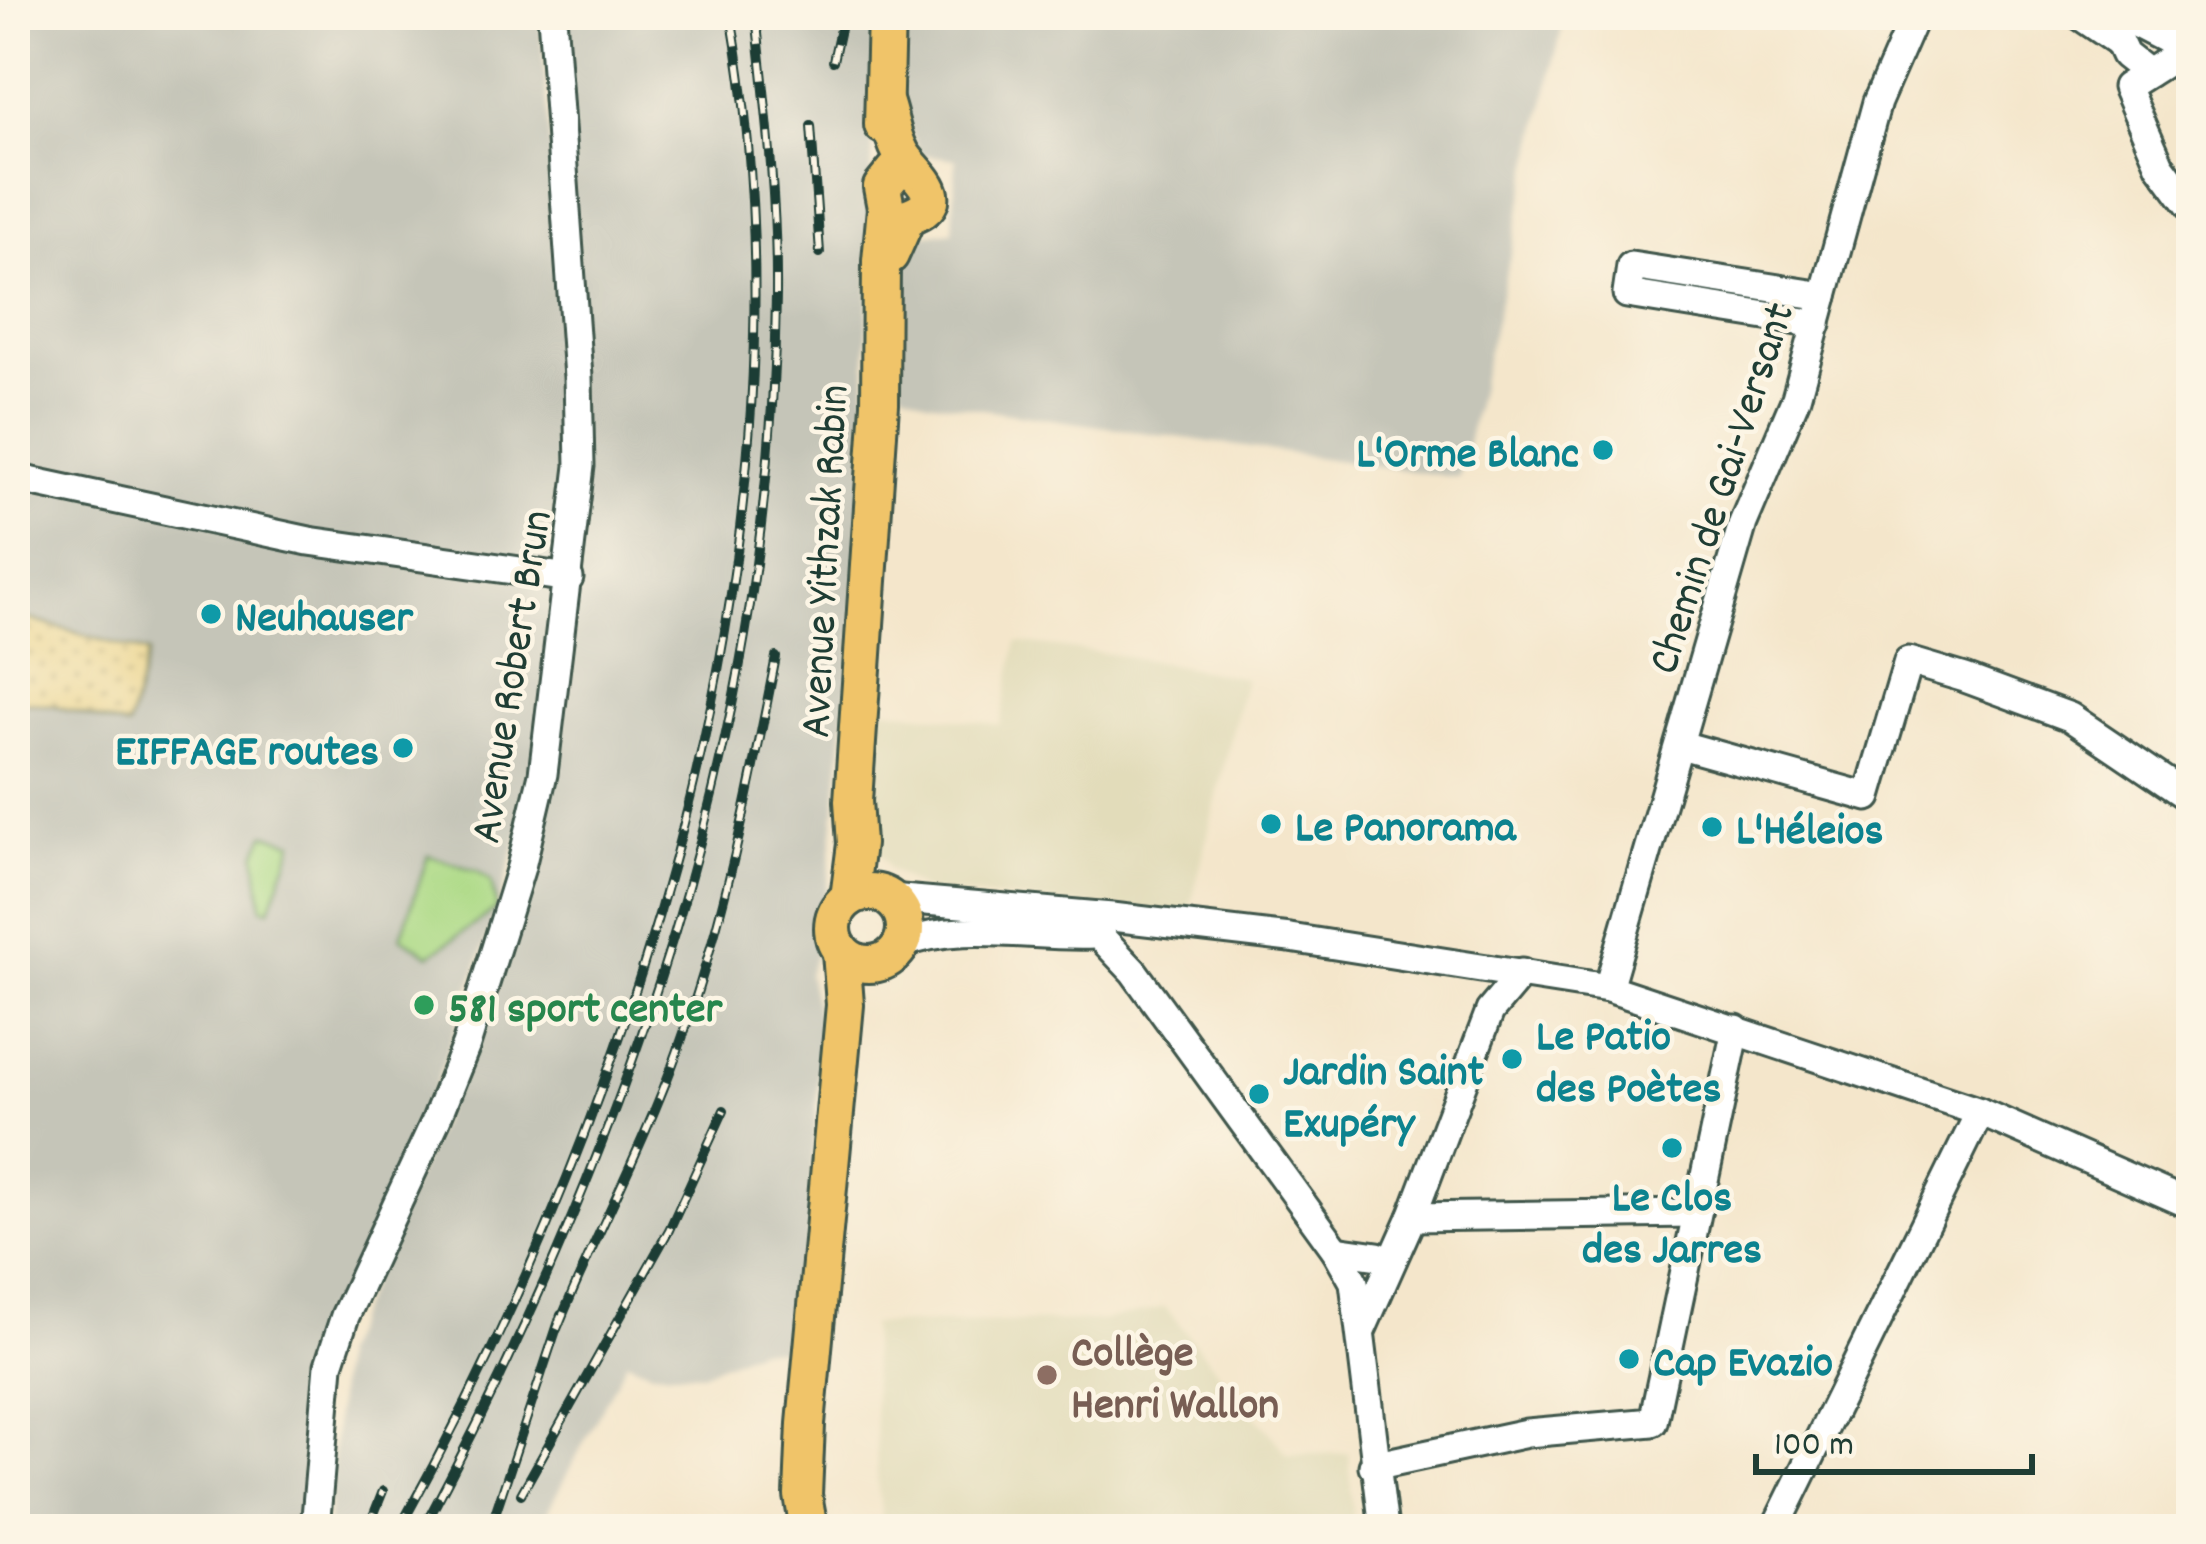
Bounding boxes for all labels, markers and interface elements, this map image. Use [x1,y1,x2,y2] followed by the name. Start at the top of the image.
[1634,295,1815,683] street label: Chemin de Gai-Versant
[787,383,869,740] street label: Avenue Yithzak Rabin
[1356,425,1579,489] place label: L'Orme Blanc
[1590,437,1616,463] marker: L'Orme Blanc
[457,506,573,848] street label: Avenue Robert Brun
[235,589,414,653] place label: Neuhauser
[198,601,224,627] marker: Neuhauser
[115,723,379,787] place label: EIFFAGE routes
[390,735,416,761] marker: EIFFAGE routes
[1295,799,1518,863] place label: Le Panorama
[1736,802,1883,866] place label: L'Héleios
[1258,811,1284,837] marker: Le Panorama
[1699,814,1725,840] marker: L'Héleios
[448,980,723,1044] place label: 581 sport center
[411,992,437,1018] marker: 581 sport center
[1536,1008,1721,1124] place label: Le Patio des Poètes
[1283,1043,1485,1159] place label: Jardin Saint Exupéry
[1499,1046,1525,1072] marker: Le Patio des Poètes
[1246,1081,1272,1107] marker: Jardin Saint Exupéry
[1659,1135,1685,1161] marker: Le Clos des Jarres
[1582,1169,1762,1285] place label: Le Clos des Jarres
[1071,1324,1279,1440] place label: Collège Henri Wallon
[1653,1334,1833,1398] place label: Cap Evazio
[1616,1346,1642,1372] marker: Cap Evazio
[1034,1362,1060,1388] marker: Collège Henri Wallon
[1756,1400,2032,1474] scale bar
[1774,1421,1854,1473] text: 100 m

